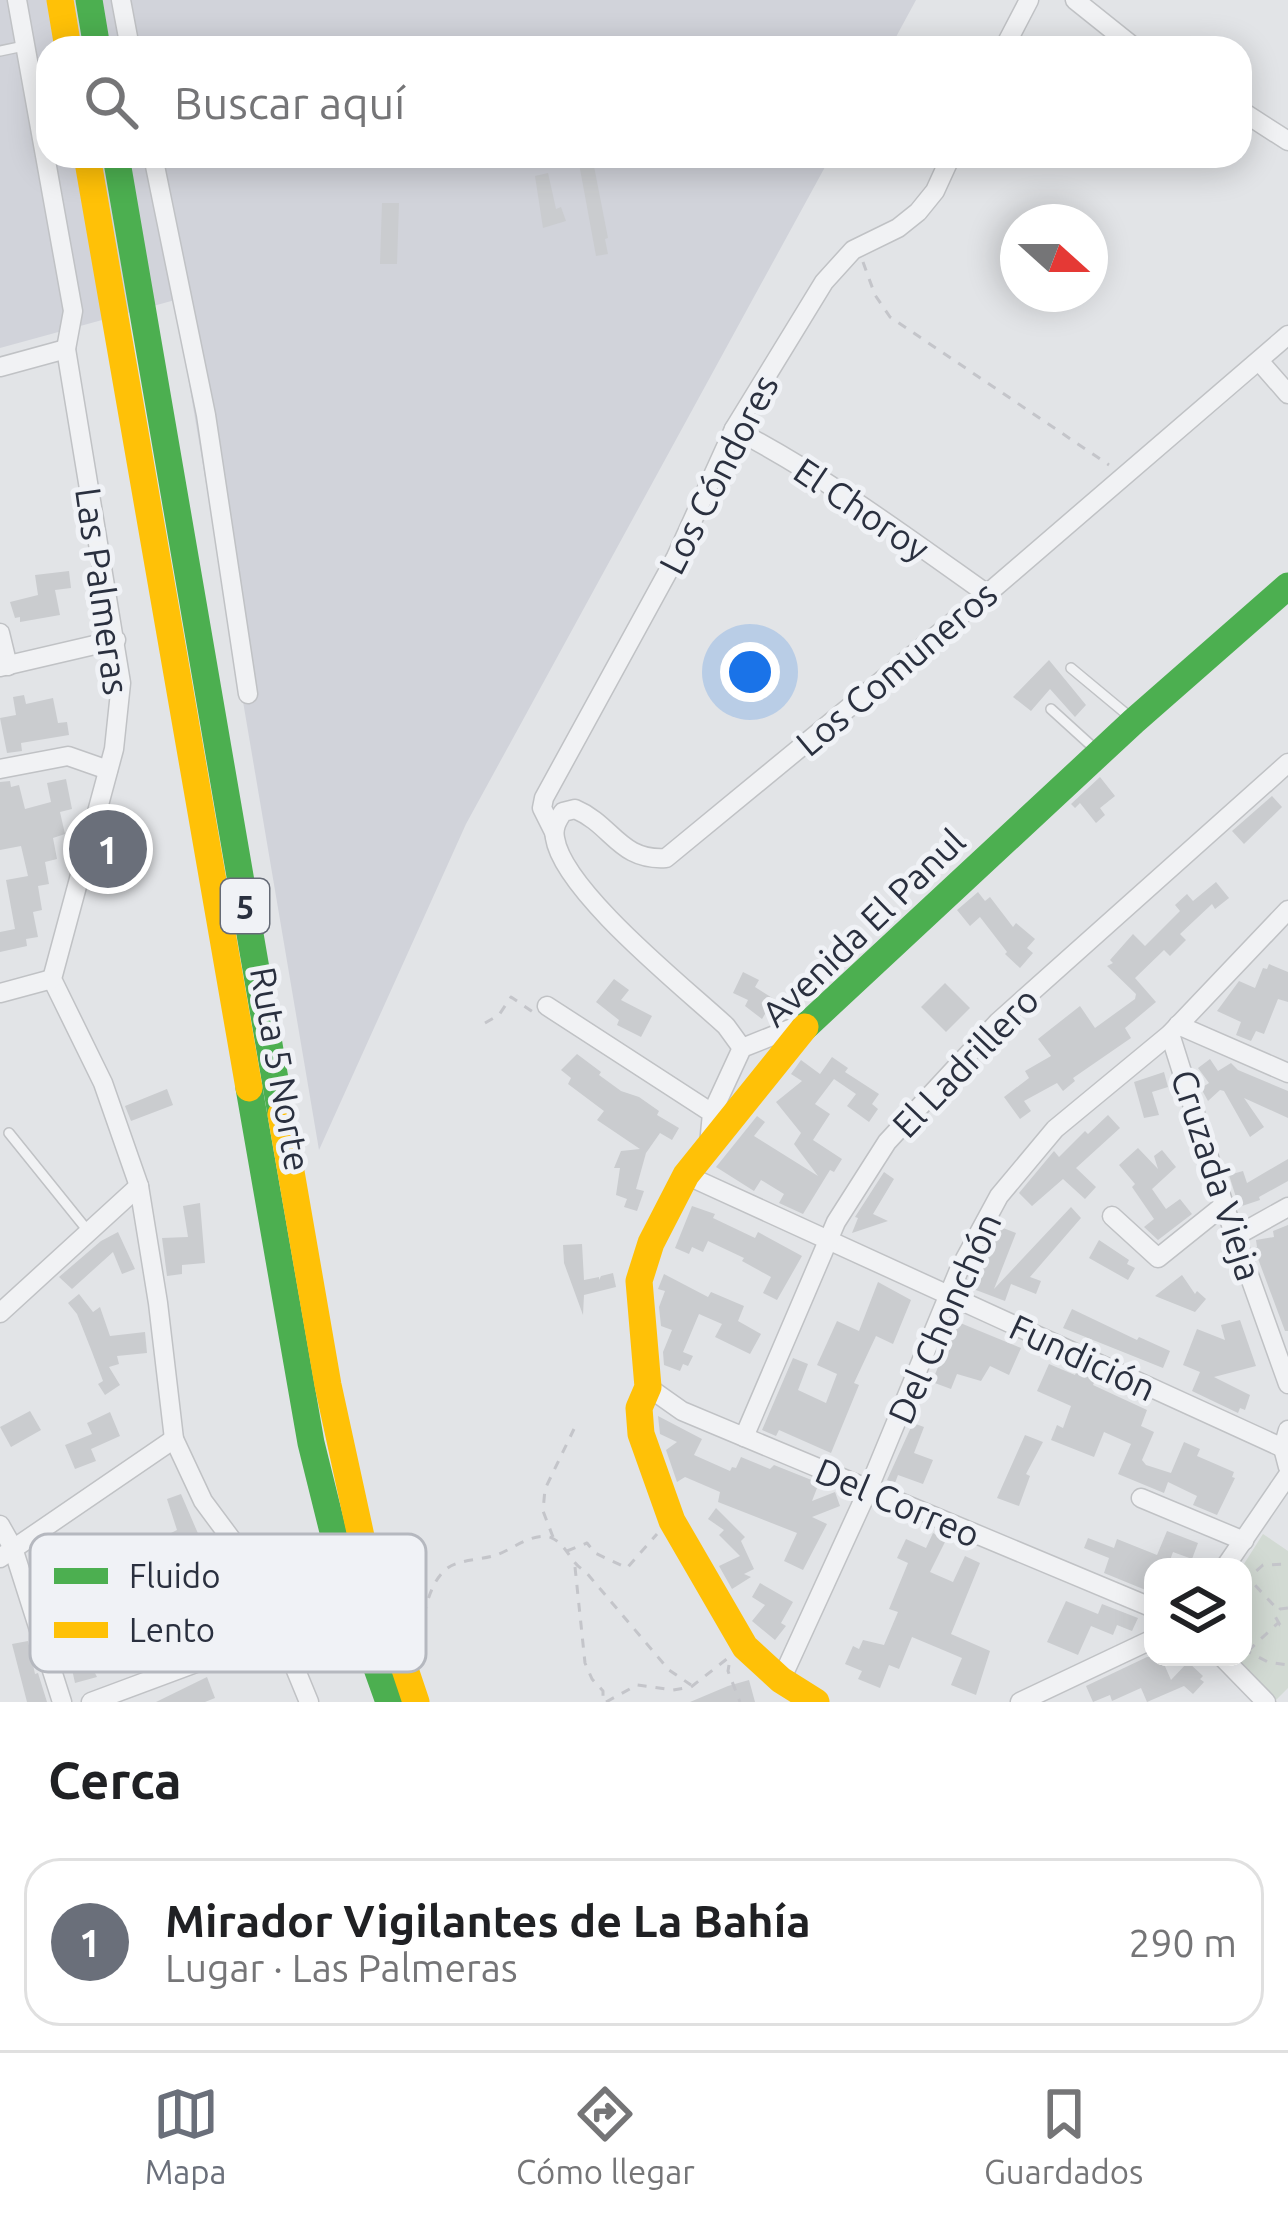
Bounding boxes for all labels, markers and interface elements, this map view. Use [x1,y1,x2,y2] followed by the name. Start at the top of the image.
[36,36,1252,168] search box
[78,69,144,135] icon: search
[174,77,405,128] text: Buscar aquí
[1000,204,1108,312] north arrow
[650,368,786,580] street label: Los Cóndores
[787,449,937,569] street label: El Choroy
[68,485,138,697] street label: Las Palmeras
[788,572,1004,764] street label: Los Comuneros
[720,642,780,702] your location
[69,804,147,894] pin: 1
[753,820,973,1034] street label: Avenida El Panul
[221,879,269,933] road number: 5
[243,964,319,1174] street label: Ruta 5 Norte
[884,979,1046,1145] street label: El Ladrillero
[1164,1065,1270,1285] street label: Cruzada Vieja
[879,1206,1009,1430] street label: Del Chonchón
[1003,1305,1163,1409] street label: Fundición
[810,1449,986,1555] street label: Del Correo
[30,1534,426,1672] legend
[129,1557,220,1594] text: Fluido
[1144,1558,1252,1666] map controls
[1144,1558,1252,1666] button: layers
[129,1611,215,1648] text: Lento
[48,1751,182,1809] text: Cerca
[165,1895,811,1946] text: Mirador Vigilantes de La Bahía
[79,1921,101,1964] text: 1
[1128,1921,1237,1964] text: 290 m
[165,1946,518,1989] text: Lugar · Las Palmeras
[145,2081,227,2190] tab: Mapa
[516,2081,695,2190] tab: Cómo llegar
[984,2081,1143,2190] tab: Guardados

